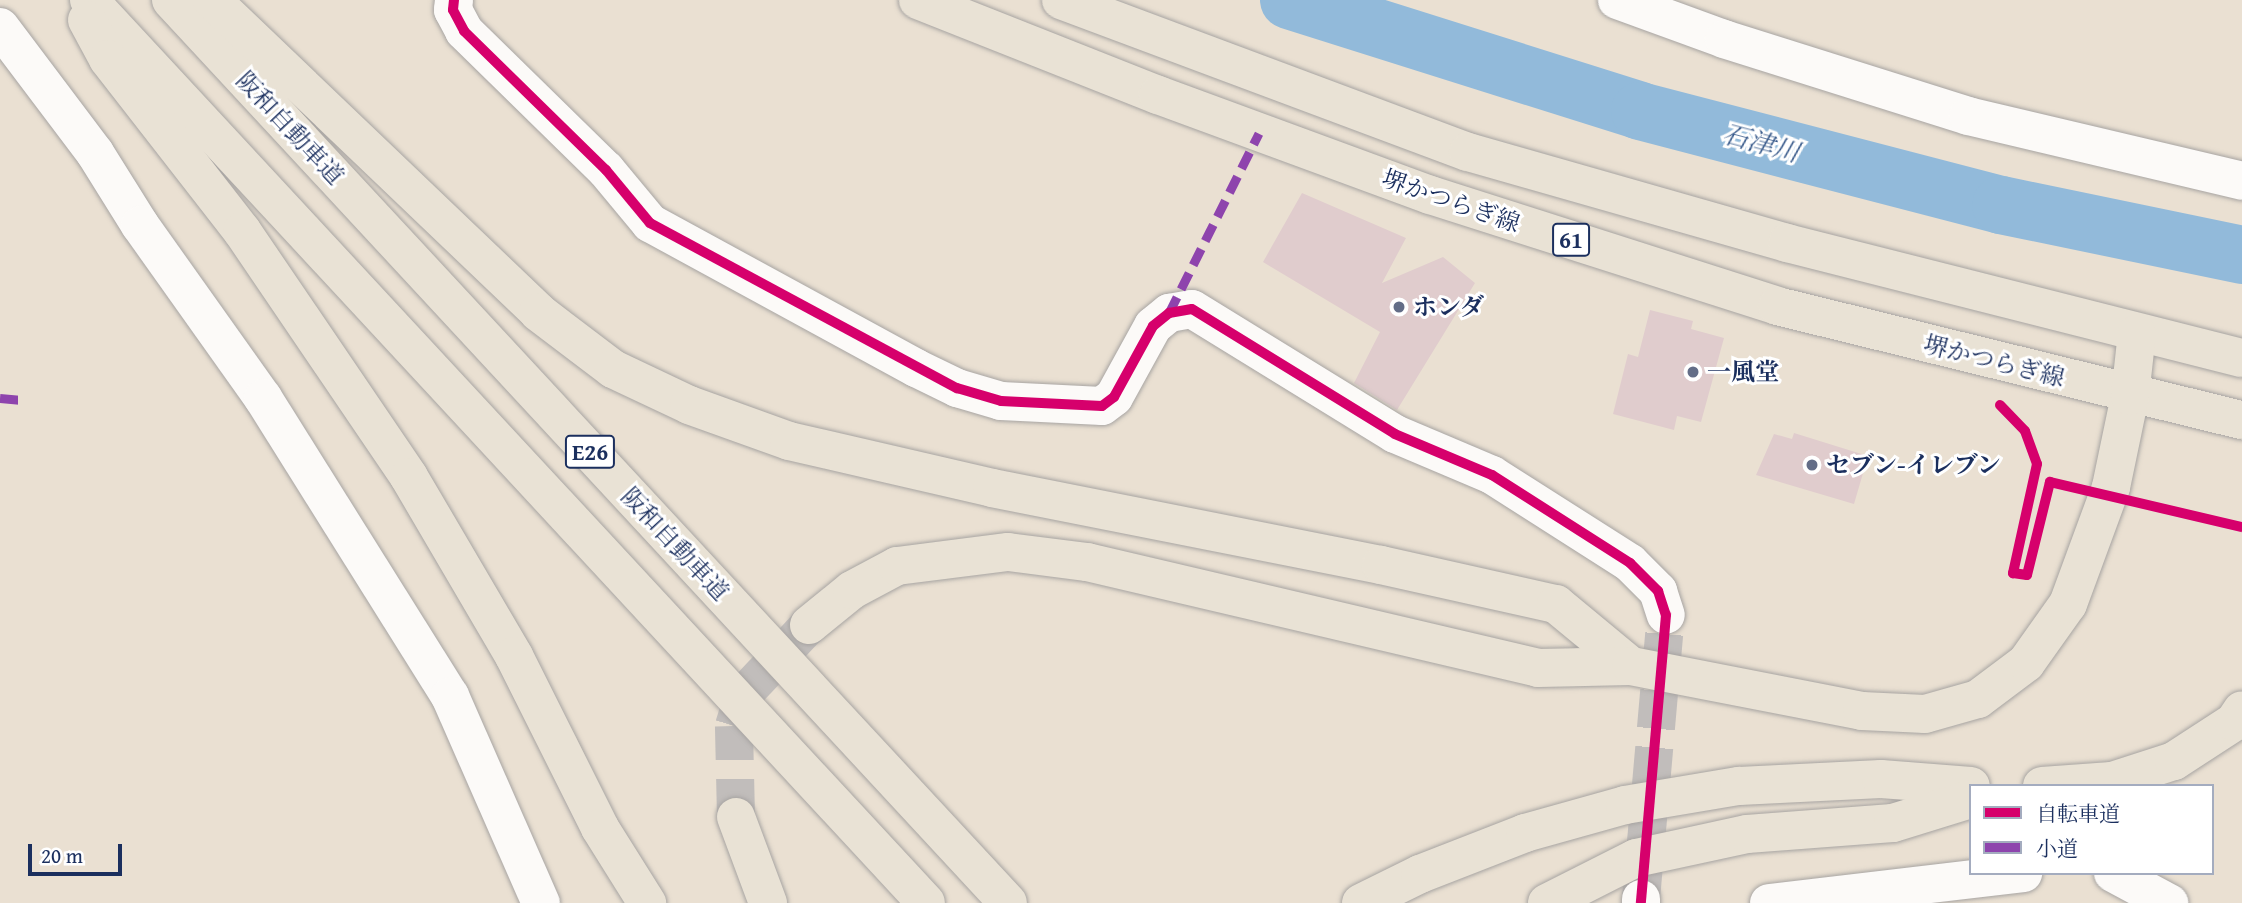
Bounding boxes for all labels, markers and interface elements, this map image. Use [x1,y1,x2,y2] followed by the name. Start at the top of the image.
[230,66,350,190] street label: 阪和自動車道
[1719,118,1803,168] water label: 石津川
[1378,164,1524,238] street label: 堺かつらぎ線
[1552,220,1590,260] road number: 61
[1413,293,1485,321] place label: ホンダ
[1391,299,1407,315] marker: ホンダ
[1921,330,2067,392] street label: 堺かつらぎ線
[1707,358,1779,386] place label: 一風堂
[1685,364,1701,380] marker: 一風堂
[564,432,616,472] road number: E26
[1826,451,2003,479] place label: セブン-イレブン
[1804,457,1820,473] marker: セブン-イレブン
[615,482,735,606] street label: 阪和自動車道
[1969,784,2214,875] legend
[2036,798,2120,829] text: 自転車道
[32,830,126,874] scale bar
[2036,833,2078,864] text: 小道
[41,840,83,871] text: 20 m

